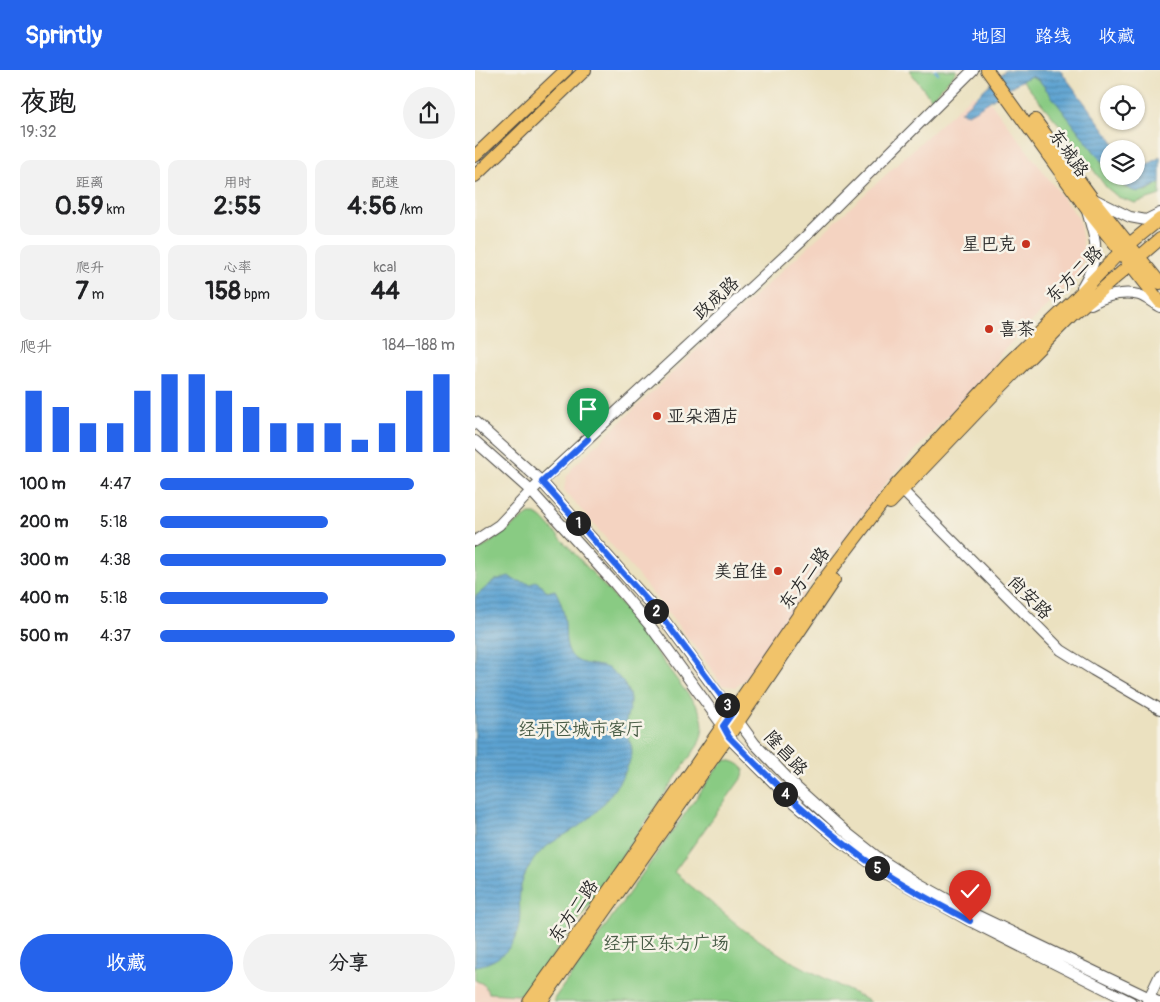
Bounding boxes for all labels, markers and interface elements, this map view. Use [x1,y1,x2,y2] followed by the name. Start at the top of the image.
[25,21,102,50] text: Sprintly
[971,25,1007,48] text: 地图
[1035,25,1071,48] text: 路线
[1099,25,1135,48] text: 收藏
[20,85,76,120] text: 夜跑
[1100,85,1145,185] map controls
[1100,85,1145,130] button: locate
[403,87,455,139] button: share
[20,122,57,142] text: 19:32
[1044,125,1093,182] street label: 东城路
[1100,140,1145,185] button: layers
[76,174,104,191] text: 距离
[223,174,251,191] text: 用时
[371,174,399,191] text: 配速
[55,191,104,222] text: 0.59
[214,191,261,222] text: 2:55
[347,191,397,222] text: 4:56
[104,201,125,218] text: km
[397,201,423,218] text: /km
[962,233,1016,256] place label: 星巴克
[1020,238,1032,250] marker: 星巴克
[1041,241,1108,308] street label: 东方二路
[76,259,104,276] text: 爬升
[223,259,251,276] text: 心率
[374,259,397,276] text: kcal
[689,272,744,325] street label: 政成路
[75,276,89,307] text: 7
[205,276,241,307] text: 158
[371,276,400,307] text: 44
[89,286,104,303] text: m
[241,286,270,303] text: bpm
[999,318,1035,341] place label: 喜茶
[983,323,995,335] marker: 喜茶
[382,335,455,355] text: 184–188 m
[20,337,52,357] text: 爬升
[567,388,609,439] pin
[574,395,602,423] icon: arrive
[667,405,739,428] place label: 亚朵酒店
[651,410,663,422] marker: 亚朵酒店
[20,474,66,494] text: 100 m
[100,474,131,494] text: 4:47
[565,510,591,536] pin: 1
[20,512,68,532] text: 200 m
[100,512,127,532] text: 5:18
[576,515,581,532] text: 1
[774,542,835,614] street label: 东方二路
[20,550,68,570] text: 300 m
[100,550,131,570] text: 4:38
[714,560,768,583] place label: 美宜佳
[772,565,784,577] marker: 美宜佳
[1002,570,1057,625] street label: 尚安路
[20,588,69,608] text: 400 m
[100,588,127,608] text: 5:18
[643,598,669,624] pin: 2
[653,603,660,620] text: 2
[20,626,68,646] text: 500 m
[100,626,131,646] text: 4:37
[715,692,739,718] pin: 3
[724,697,731,714] text: 3
[518,718,644,741] park label: 经开区城市客厅
[759,726,812,781] street label: 隆昌路
[773,782,797,806] pin: 4
[781,786,790,803] text: 4
[865,856,889,880] pin: 5
[874,860,881,877] text: 5
[949,870,991,921] pin
[543,875,603,947] street label: 东方二路
[956,877,984,905] icon: check
[603,932,729,955] park label: 经开区东方广场
[20,934,233,992] button: 收藏
[243,934,455,992] button: 分享

